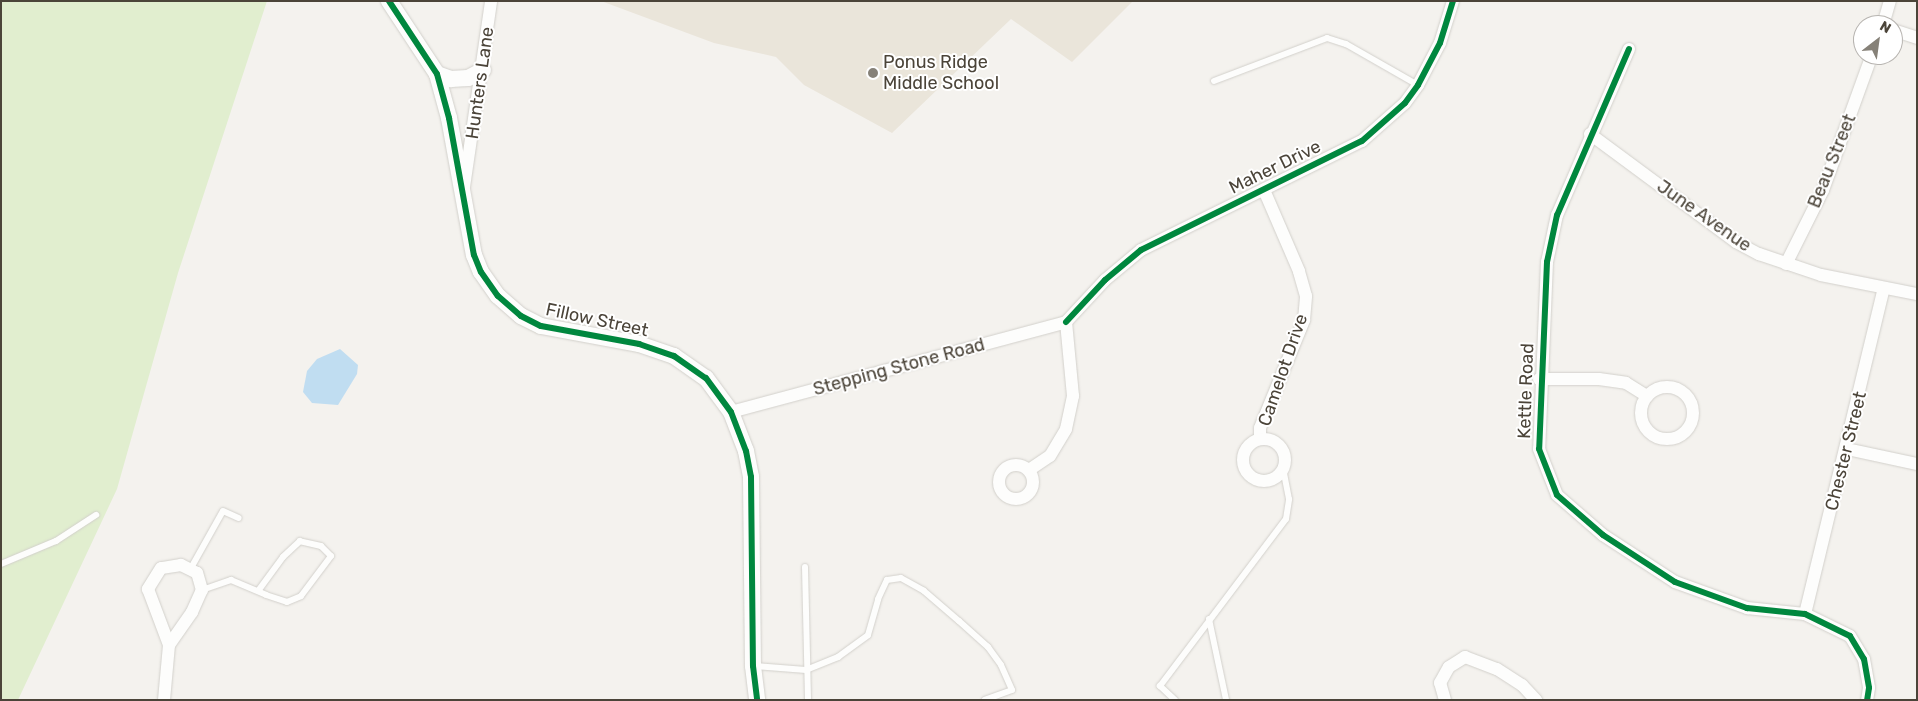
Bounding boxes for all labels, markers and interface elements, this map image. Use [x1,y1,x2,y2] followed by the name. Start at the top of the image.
[1853,15,1903,65] north arrow
[1877,18,1894,37] text: N
[461,26,499,140] street label: Hunters Lane
[883,52,999,94] place label: Ponus Ridge Middle School
[867,67,879,79] marker: Ponus Ridge Middle School
[1803,111,1861,211] street label: Beau Street
[1225,135,1325,199] street label: Maher Drive
[1652,175,1756,257] street label: June Avenue
[544,299,650,341] street label: Fillow Street
[1254,311,1312,429] street label: Camelot Drive
[811,334,987,400] street label: Stepping Stone Road
[1514,343,1538,439] street label: Kettle Road
[1821,389,1871,513] street label: Chester Street

